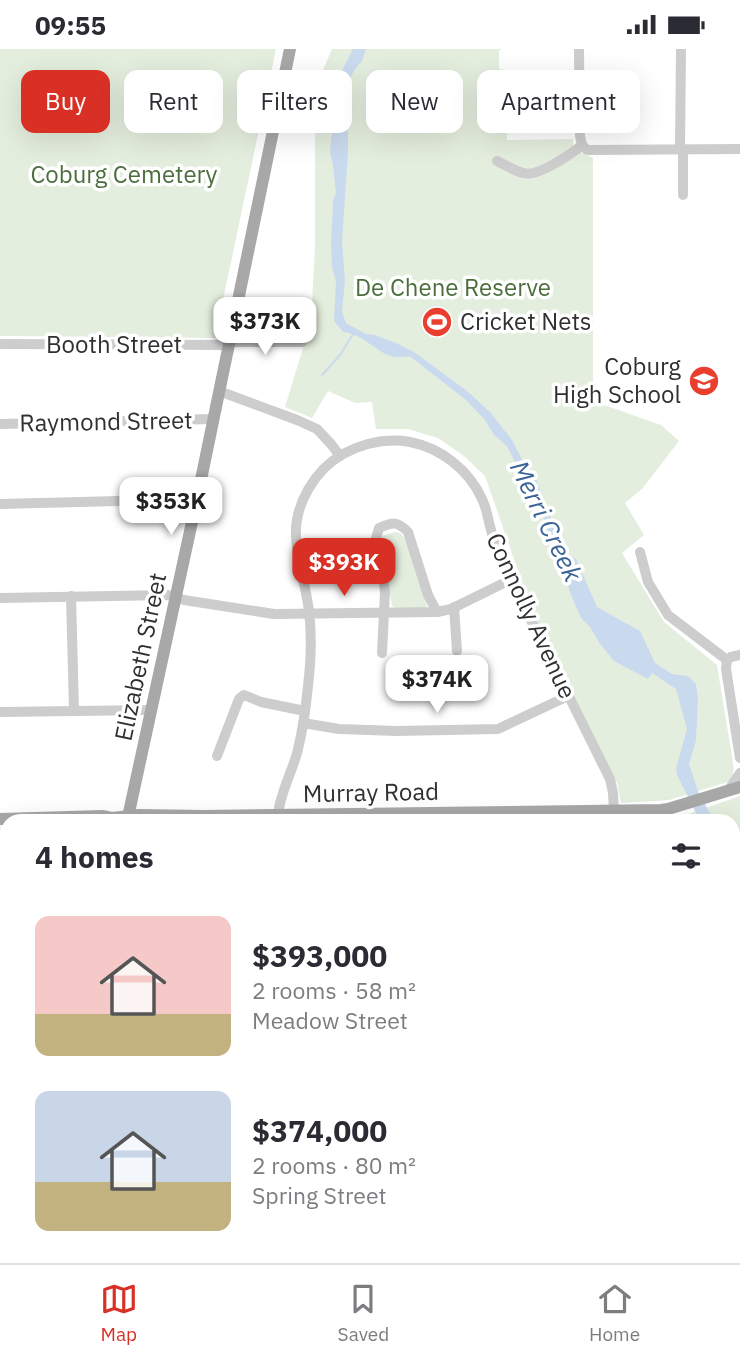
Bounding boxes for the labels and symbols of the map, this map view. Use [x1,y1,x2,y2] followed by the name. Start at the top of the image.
[30,158,218,190] park label: Coburg Cemetery
[355,271,551,303] park label: De Chene Reserve
[216,297,314,357] pin: $373K
[420,305,454,339] sports icon: Cricket Nets
[460,305,592,337] place label: Cricket Nets
[46,328,182,360] street label: Booth Street
[553,350,681,410] place label: Coburg High School
[687,364,721,398] school or university icon: Coburg High School
[19,403,193,439] street label: Raymond Street
[503,454,591,587] water label: Merri Creek
[122,477,220,537] pin: $353K
[479,527,584,704] street label: Connolly Avenue
[295,539,393,598] pin: $393K
[107,570,173,744] street label: Elizabeth Street
[388,655,486,715] pin: $374K
[303,775,439,809] street label: Murray Road

